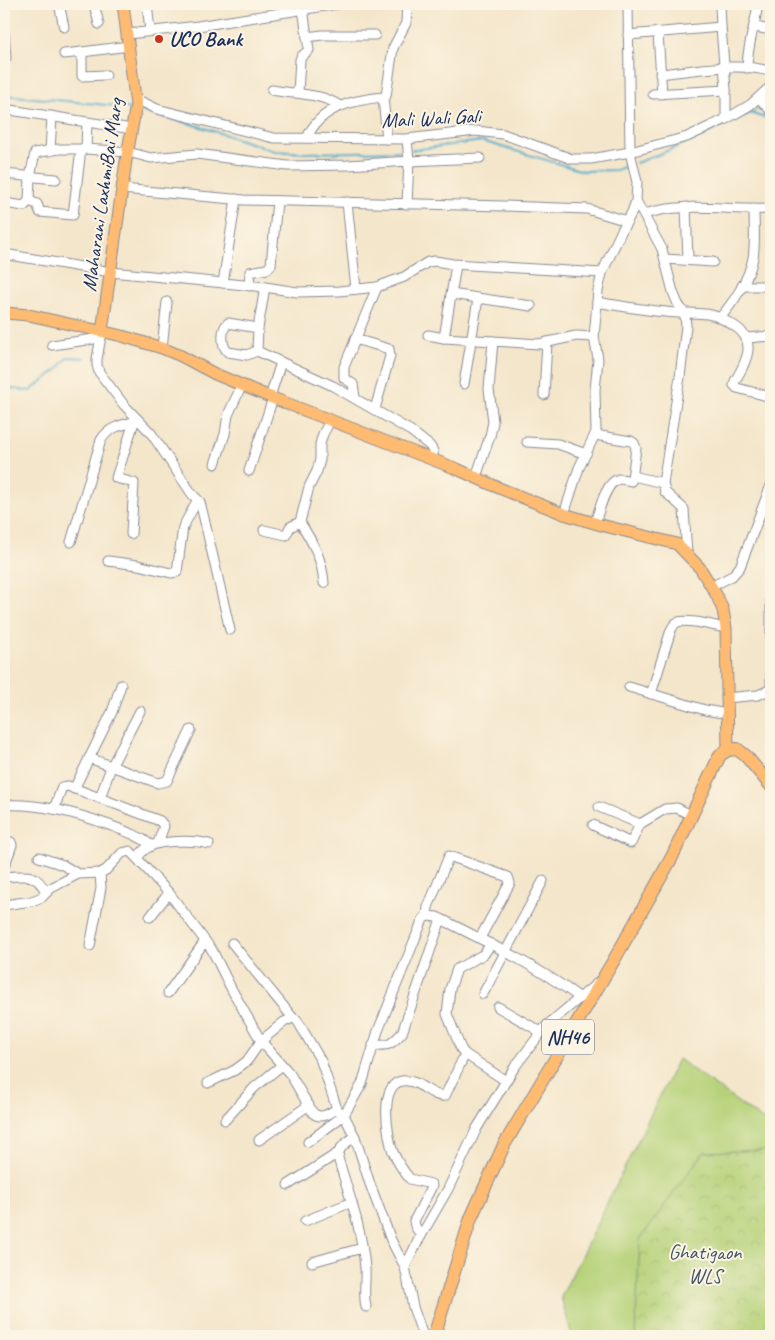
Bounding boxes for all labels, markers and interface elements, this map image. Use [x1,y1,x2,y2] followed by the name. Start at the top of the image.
[169,26,244,52] place label: UCO Bank
[153,33,165,45] marker: UCO Bank
[76,95,129,293] street label: Maharani LaxhmiBai Marg
[381,102,484,134] street label: Mali Wali Gali
[542,1020,594,1054] road number: NH46
[668,1239,742,1289] park label: Ghatigaon WLS

